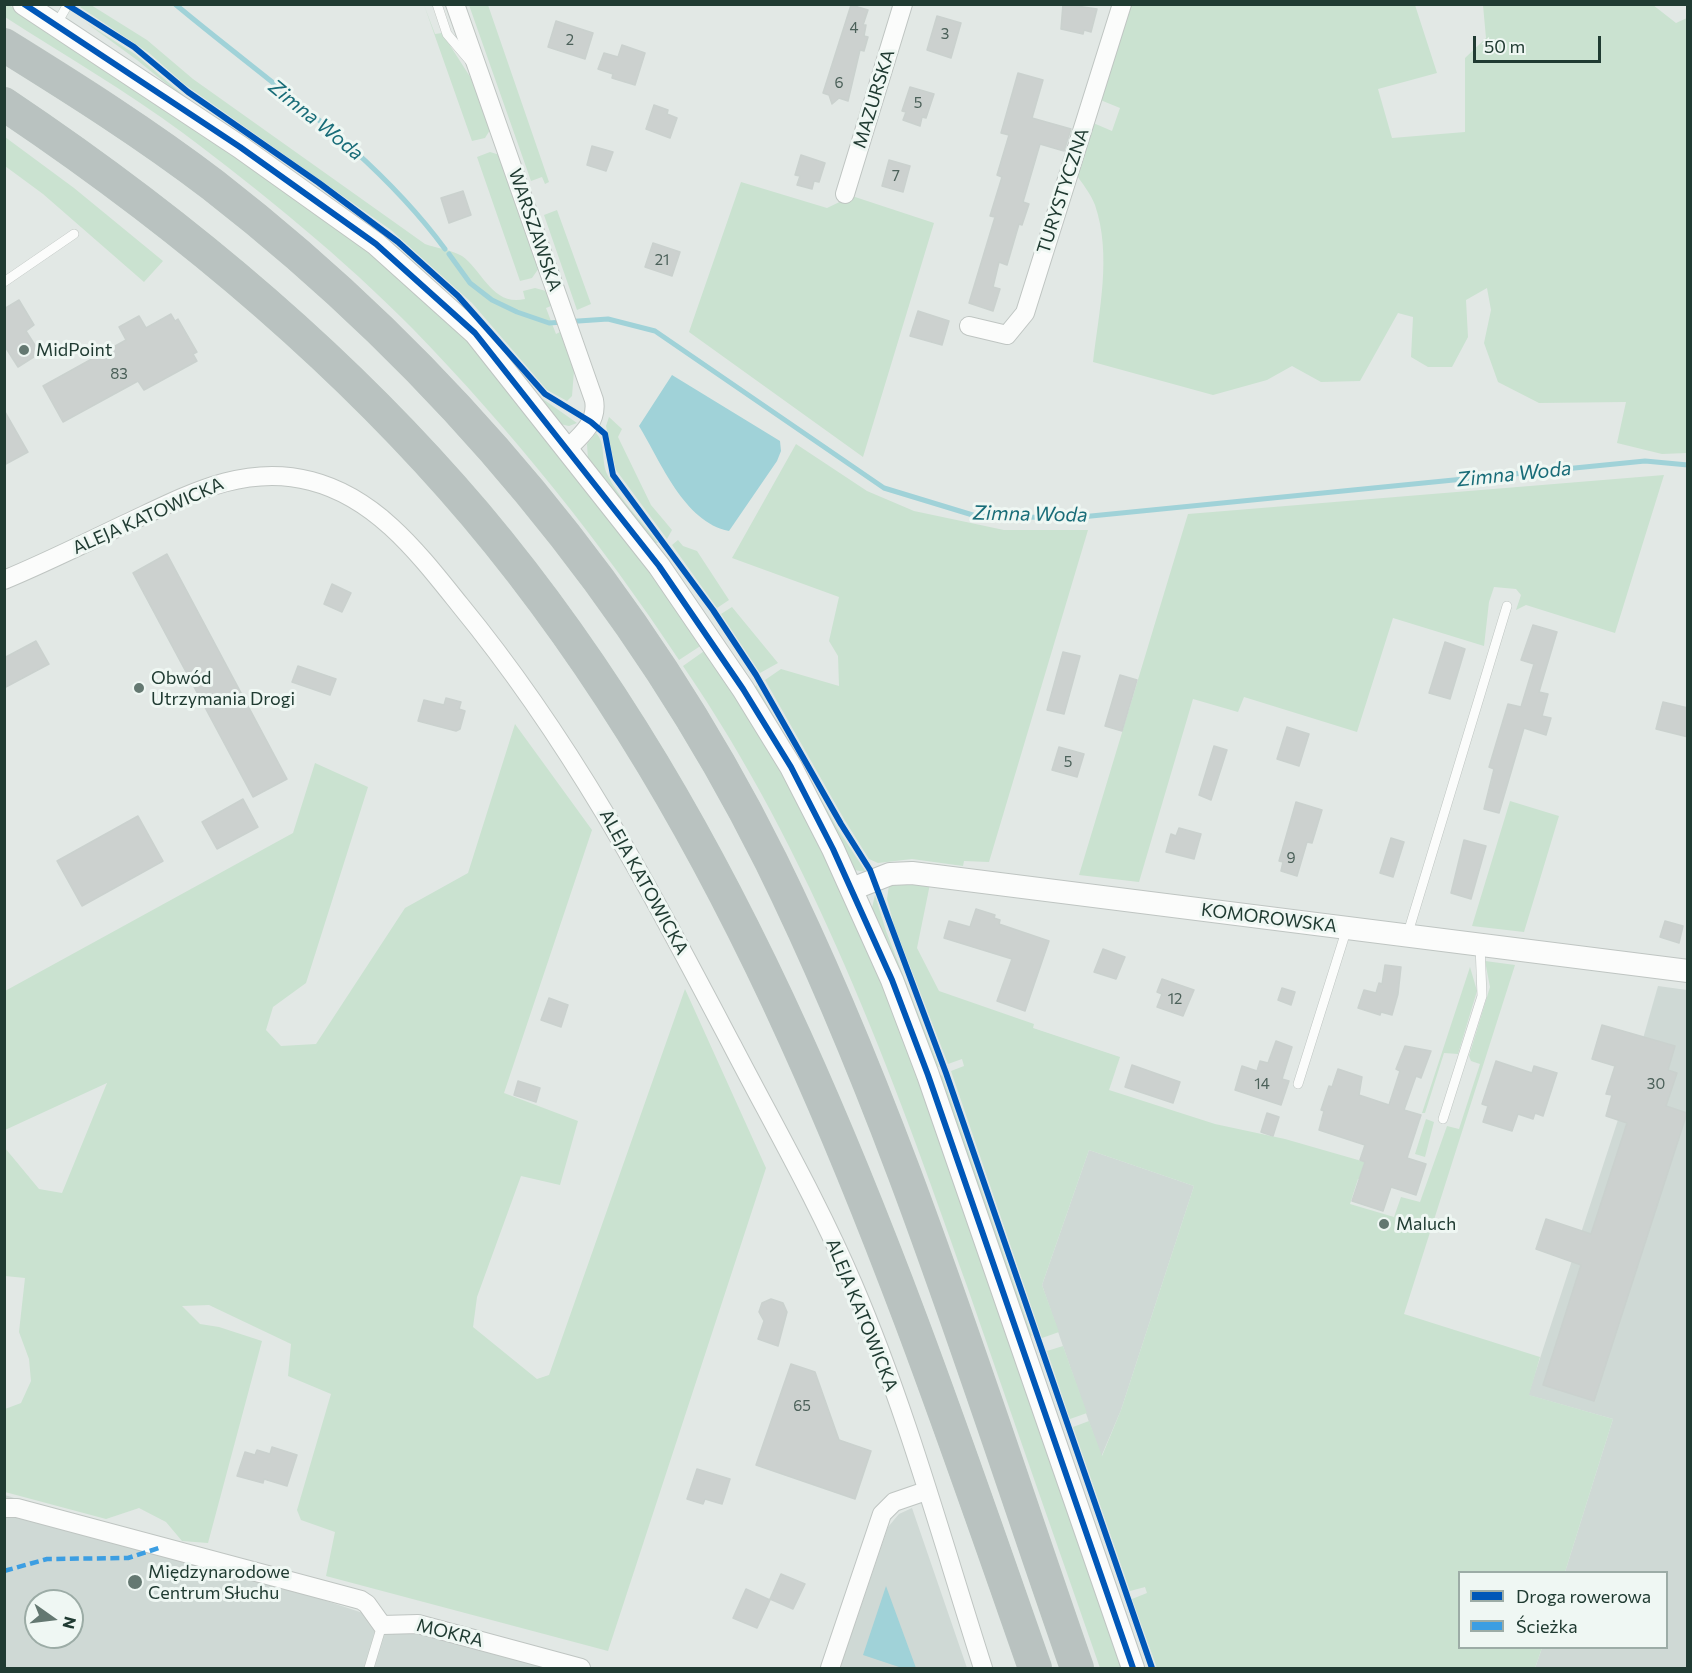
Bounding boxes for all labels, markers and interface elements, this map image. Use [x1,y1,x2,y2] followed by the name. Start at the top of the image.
[850,19,858,37] house number: 4
[1476,24,1604,62] scale bar
[941,25,949,43] house number: 3
[566,31,574,49] house number: 2
[1484,35,1525,57] text: 50 m
[849,47,899,151] street label: MAZURSKA
[834,74,844,92] house number: 6
[264,75,368,165] water label: Zimna Woda
[914,94,922,112] house number: 5
[1033,125,1093,257] street label: TURYSTYCZNA
[504,166,566,294] street label: WARSZAWSKA
[892,167,900,185] house number: 7
[655,251,669,269] house number: 21
[36,339,112,361] place label: MidPoint
[17,343,31,357] marker: MidPoint
[110,365,128,383] house number: 83
[1456,456,1572,492] water label: Zimna Woda
[69,473,227,559] street label: ALEJA KATOWICKA
[972,501,1088,527] water label: Zimna Woda
[151,667,295,710] place label: Obwód Utrzymania Drogi
[132,681,146,695] marker: Obwód Utrzymania Drogi
[1064,753,1072,771] house number: 5
[595,806,693,958] street label: ALEJA KATOWICKA
[1286,849,1296,867] house number: 9
[1200,899,1338,937] street label: KOMOROWSKA
[1168,990,1182,1008] house number: 12
[1254,1075,1270,1093] house number: 14
[1647,1075,1665,1093] house number: 30
[1396,1213,1456,1235] place label: Maluch
[1377,1217,1391,1231] marker: Maluch
[821,1235,903,1395] street label: ALEJA KATOWICKA
[793,1397,811,1415] house number: 65
[148,1561,290,1604] place label: Międzynarodowe Centrum Słuchu
[1458,1571,1668,1649] legend
[126,1573,144,1591] marker: Międzynarodowe Centrum Słuchu
[1516,1585,1651,1607] text: Droga rowerowa
[24,1589,84,1649] north arrow
[414,1614,486,1652] street label: MOKRA
[59,1615,81,1631] text: N
[1516,1615,1578,1637] text: Ścieżka

